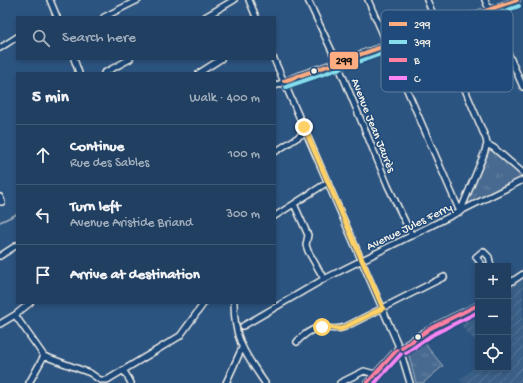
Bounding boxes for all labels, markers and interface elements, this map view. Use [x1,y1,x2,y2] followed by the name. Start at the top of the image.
[381,10,513,92] legend
[16,16,276,60] search box
[414,20,431,32] text: 299
[30,27,52,49] icon: search
[62,29,136,47] text: Search here
[413,38,431,50] text: 399
[329,51,359,70] line badge: 299
[336,56,353,68] text: 299
[413,56,420,68] text: B
[309,66,319,76] unlabelled marker
[414,74,421,86] text: C
[347,77,398,175] street label: Avenue Jean Jaurès
[32,88,69,108] text: 5 min
[190,91,260,106] text: Walk · 400 m
[295,118,313,136] route end
[70,138,124,156] text: Continue
[32,144,54,166] icon: ahead
[228,147,260,162] text: 100 m
[70,156,149,171] text: Rue des Sables
[70,198,121,216] text: Turn left
[365,201,455,255] street label: Avenue Jules Ferry
[32,204,54,226] icon: left
[226,207,260,222] text: 300 m
[70,216,193,231] text: Avenue Aristide Briand
[475,263,511,371] map controls
[475,263,511,299] button: +
[32,264,54,286] icon: arrive
[70,266,200,284] text: Arrive at destination
[475,299,511,335] button: −
[313,318,331,336] route start
[413,332,423,342] unlabelled marker
[475,335,511,371] button: locate

